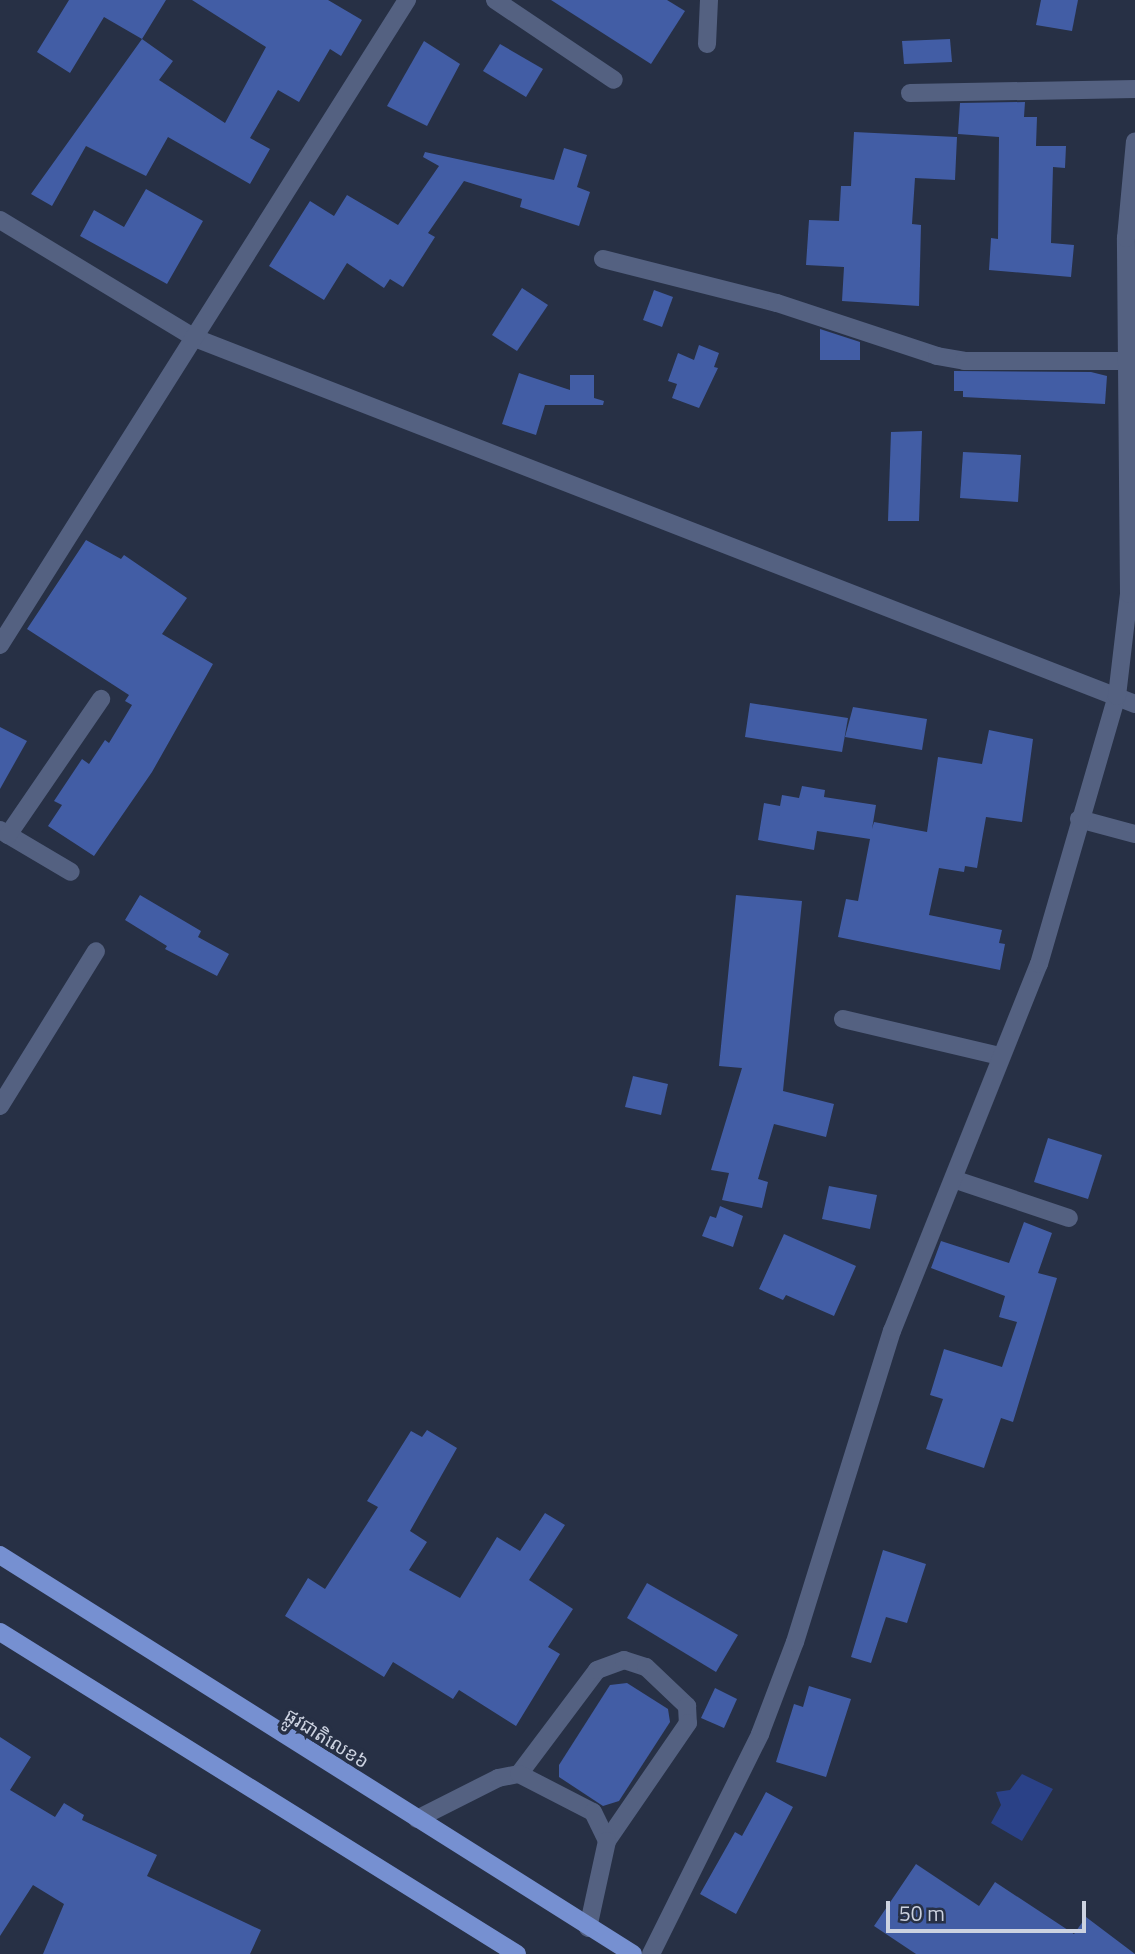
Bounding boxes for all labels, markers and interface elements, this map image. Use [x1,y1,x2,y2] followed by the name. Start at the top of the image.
[281,1703,373,1773] street label: ផ្លូវជាតិលេខ៦
[890,1888,1090,1932] scale bar
[899,1897,945,1929] text: 50 m

